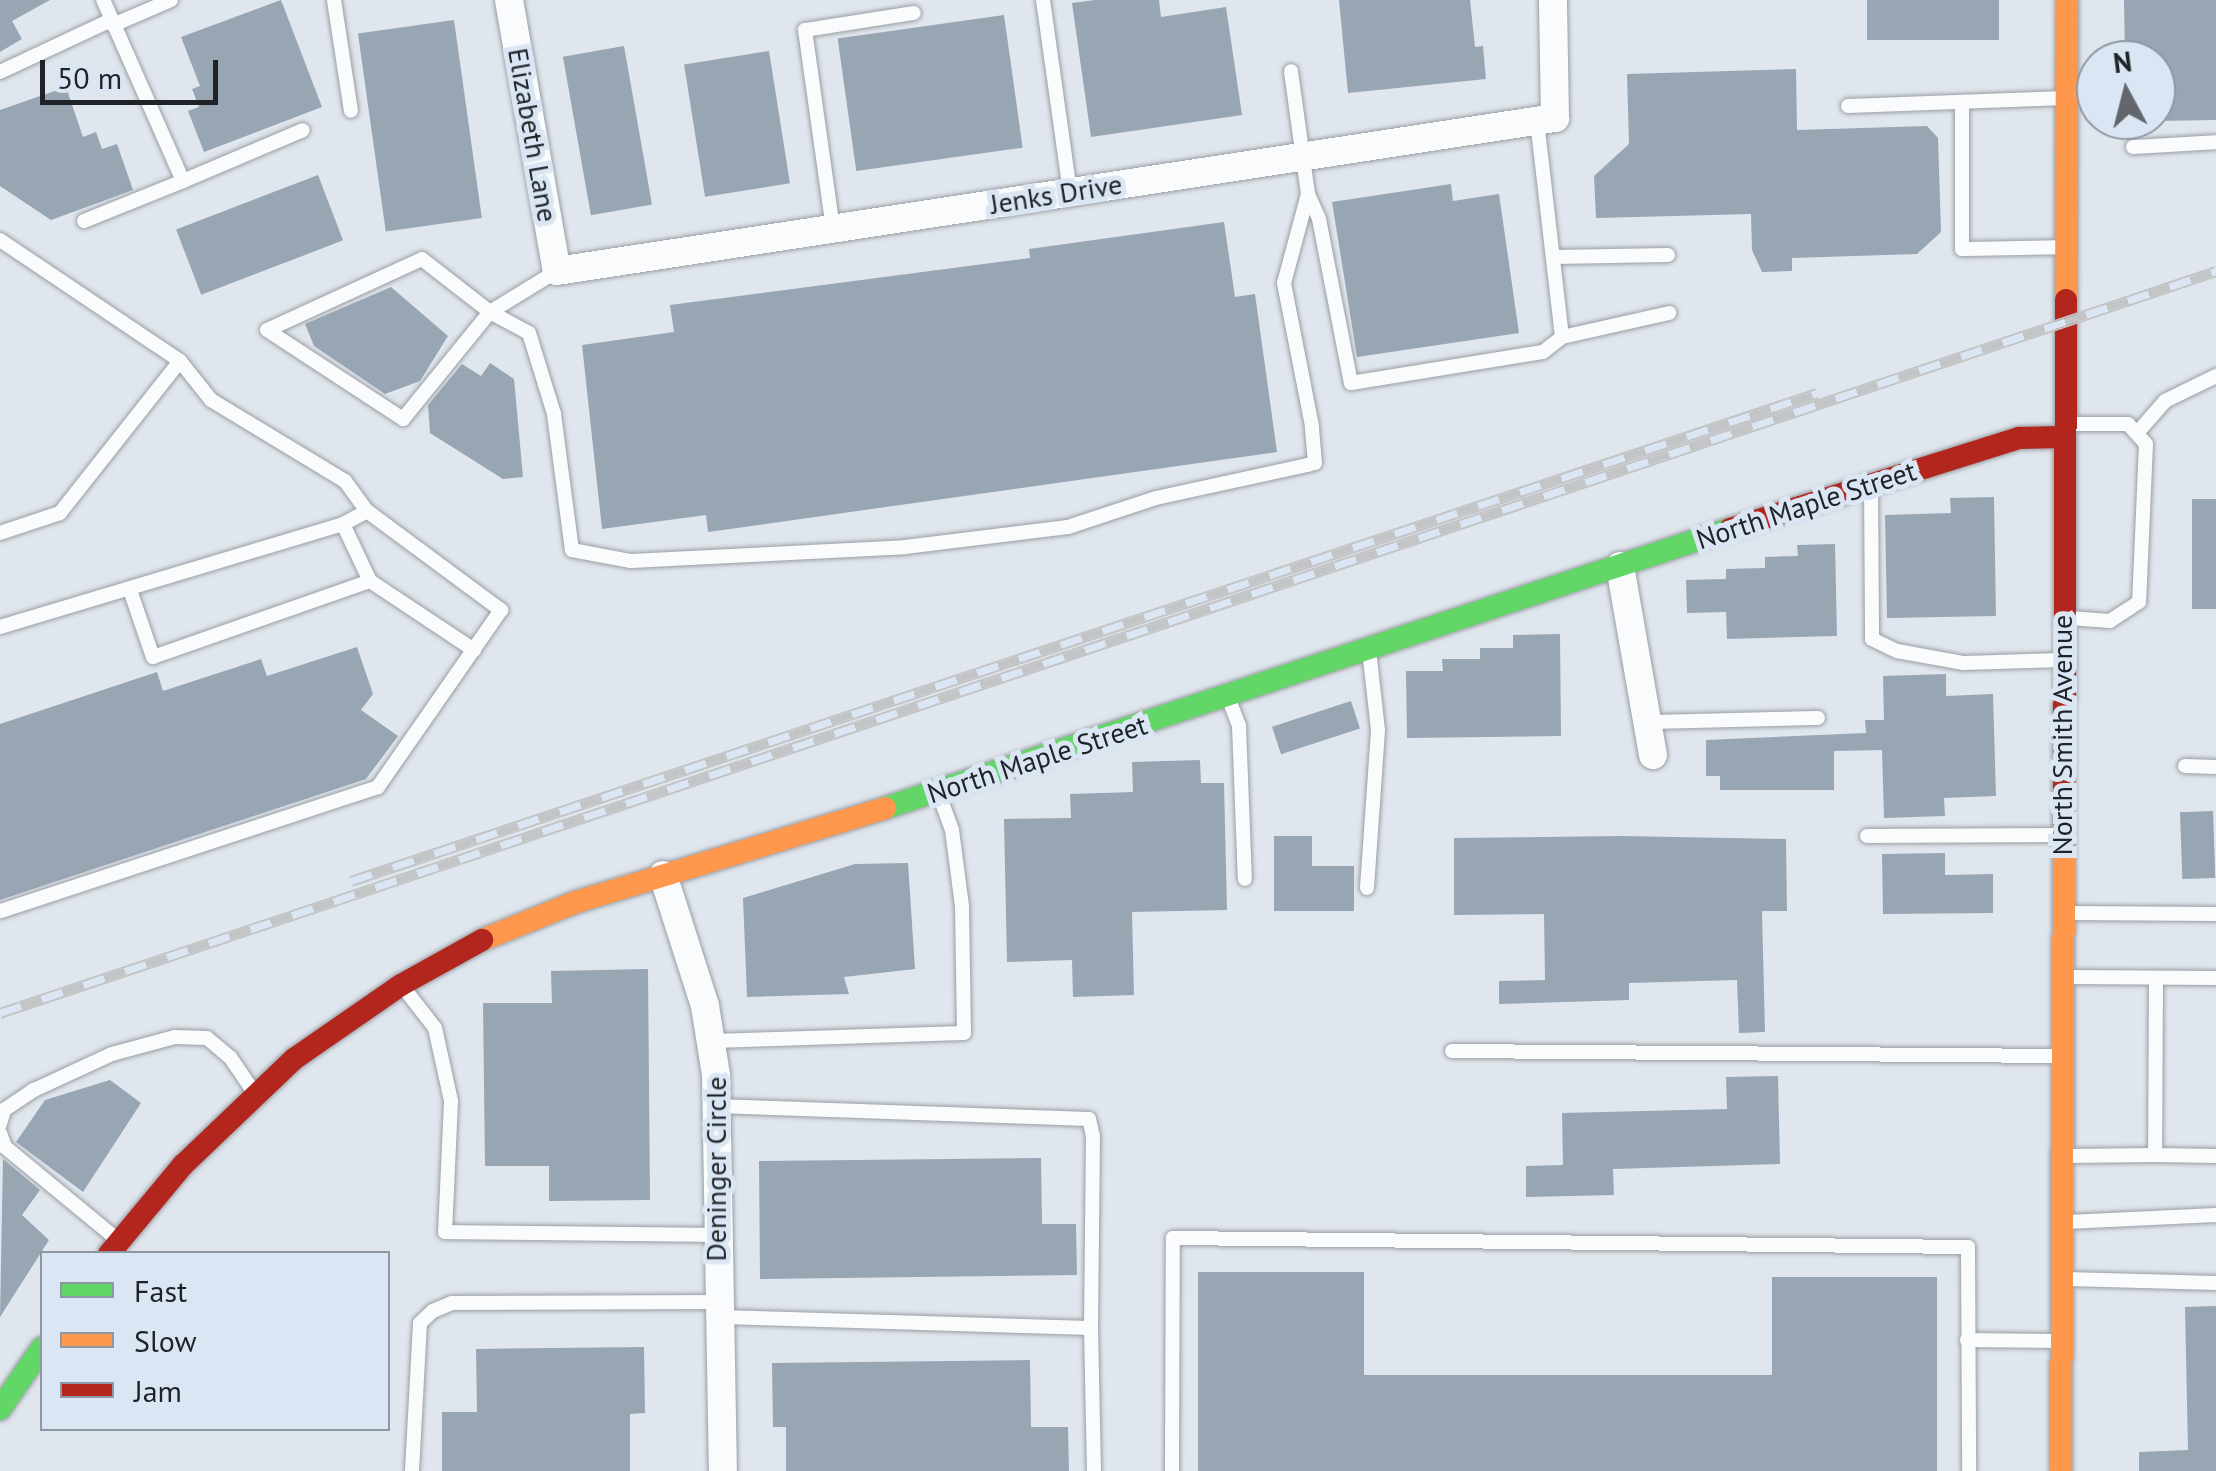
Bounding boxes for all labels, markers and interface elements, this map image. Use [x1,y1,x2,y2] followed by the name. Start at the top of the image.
[45,40,222,102] scale bar
[2076,40,2176,140] north arrow
[2111,42,2134,81] text: N
[501,45,565,225] street label: Elizabeth Lane
[57,58,122,97] text: 50 m
[988,167,1124,221] street label: Jenks Drive
[1692,454,1920,556] street label: North Maple Street
[2045,614,2079,856] street label: North Smith Avenue
[923,708,1151,810] street label: North Maple Street
[699,1077,733,1261] street label: Deninger Circle
[40,1251,390,1431] legend
[134,1271,187,1310] text: Fast
[134,1321,197,1360] text: Slow
[134,1371,182,1410] text: Jam

